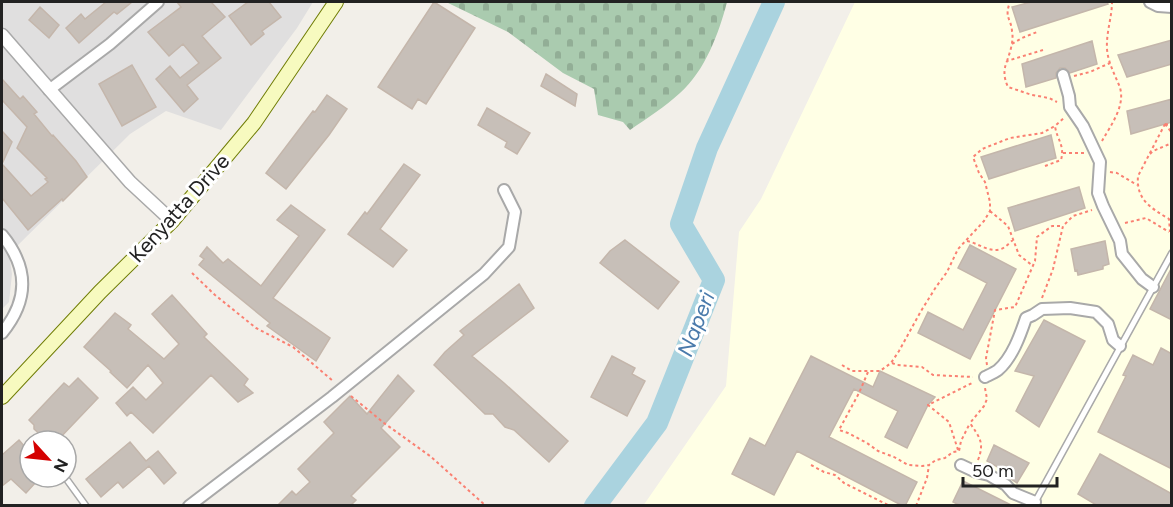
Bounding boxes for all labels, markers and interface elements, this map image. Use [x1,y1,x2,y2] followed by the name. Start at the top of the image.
[124,149,234,267] street label: Kenyatta Drive
[671,287,721,360] water label: Naperi
[18,429,78,489] north arrow
[963,450,1058,488] scale bar
[50,456,72,475] text: N
[972,460,1014,482] text: 50 m

